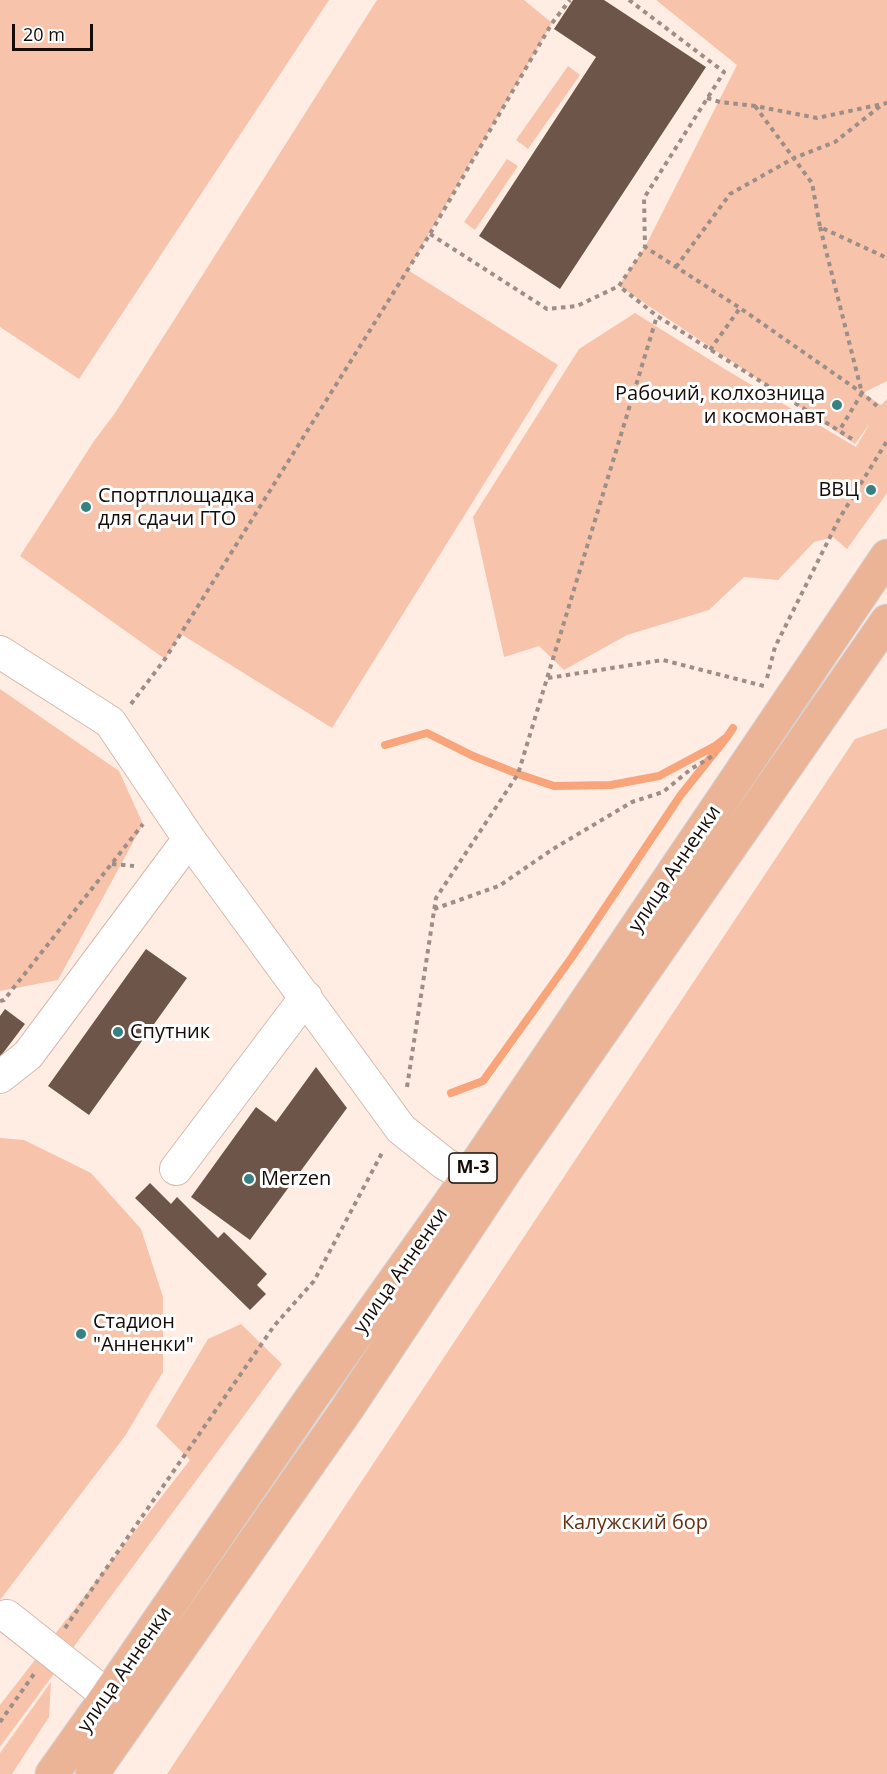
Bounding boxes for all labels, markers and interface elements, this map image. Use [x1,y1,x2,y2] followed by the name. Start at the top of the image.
[15,12,96,50] scale bar
[23,22,65,46] text: 20 m
[615,382,825,429] place label: Рабочий, колхозница и космонавт
[830,398,844,412] marker: Рабочий, колхозница и космонавт
[818,478,859,502] place label: ВВЦ
[864,483,878,497] marker: ВВЦ
[98,484,255,531] place label: Спортплощадка для сдачи ГТО
[79,500,93,514] marker: Спортплощадка для сдачи ГТО
[624,801,726,937] street label: улица Анненки
[130,1020,210,1044] place label: Спутник
[111,1025,125,1039] marker: Спутник
[449,1153,497,1183] road number: М-3
[261,1167,331,1191] place label: Merzen
[242,1172,256,1186] marker: Merzen
[349,1204,453,1338] street label: улица Анненки
[93,1310,194,1357] place label: Стадион "Анненки"
[74,1327,88,1341] marker: Стадион "Анненки"
[562,1511,708,1535] park label: Калужский бор
[73,1603,177,1737] street label: улица Анненки

